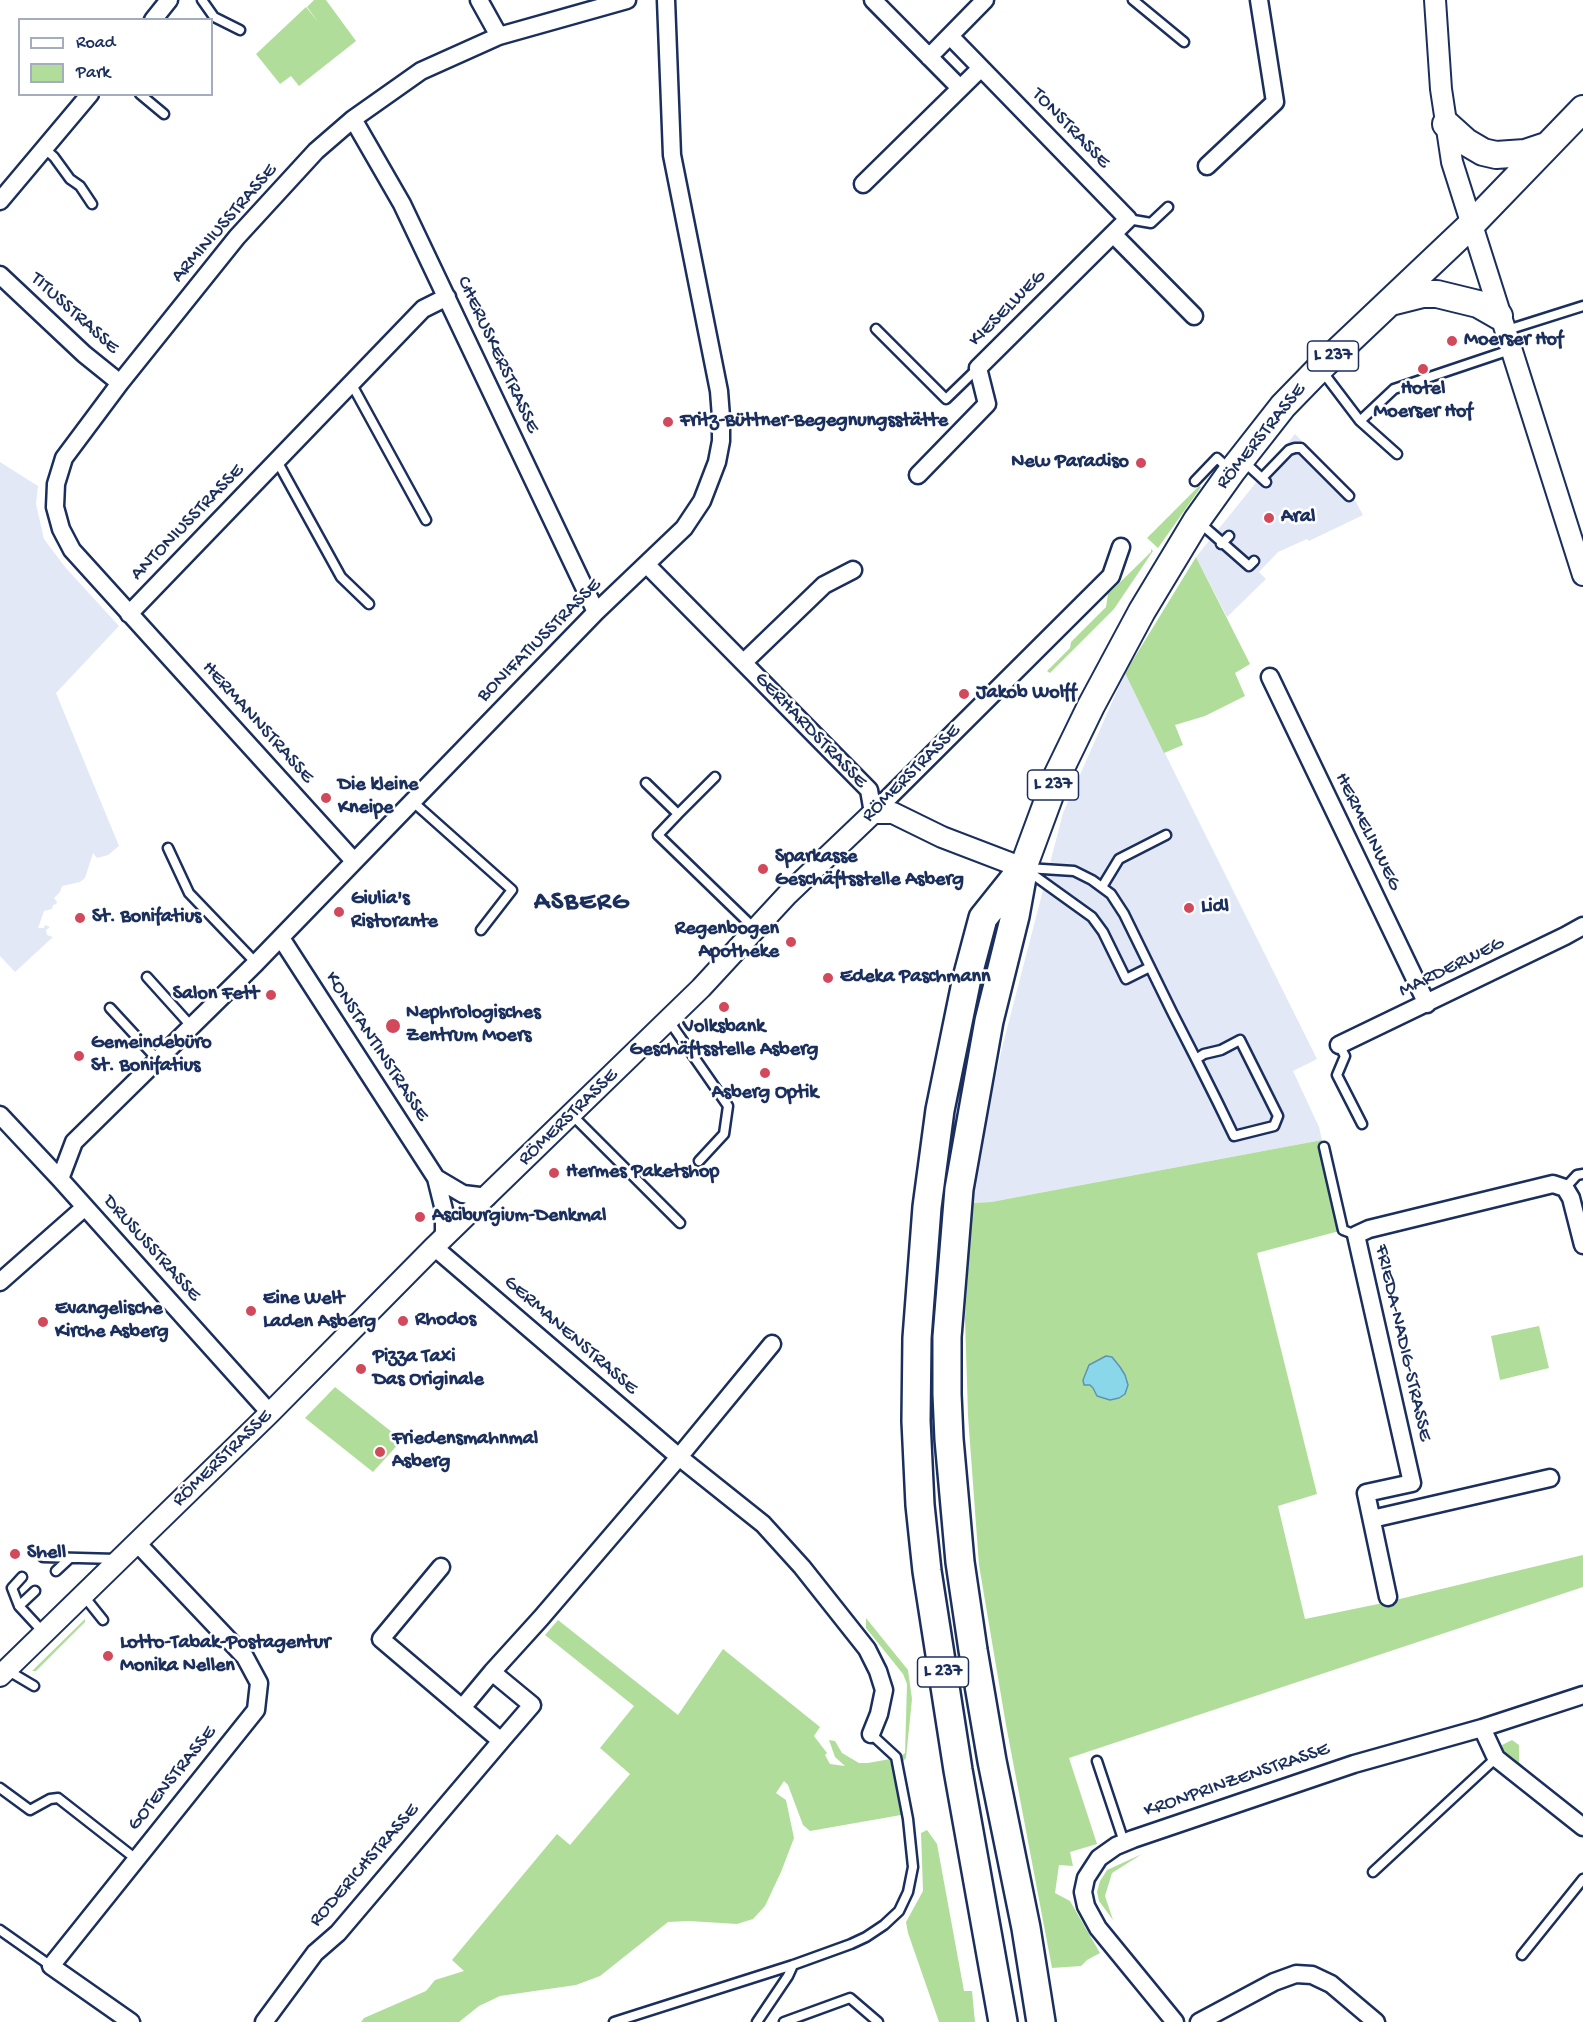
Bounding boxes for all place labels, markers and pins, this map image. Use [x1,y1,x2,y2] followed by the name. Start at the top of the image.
[1464,329,1563,353] place label: Moerser Hof
[1445,334,1459,348] marker: Moerser Hof
[1416,362,1430,376] marker: Hotel Moerser Hof
[1373,378,1473,425] place label: Hotel Moerser Hof
[680,410,948,434] place label: Fritz-Büttner-Begegnungsstätte
[661,415,675,429] marker: Fritz-Büttner-Begegnungsstätte
[1011,451,1129,475] place label: New Paradiso
[1134,456,1148,470] marker: New Paradiso
[1281,506,1315,530] place label: Aral
[1262,511,1276,525] marker: Aral
[976,682,1076,706] place label: Jakob Wolff
[957,687,971,701] marker: Jakob Wolff
[338,774,418,821] place label: Die kleine Kneipe
[319,791,333,805] marker: Die kleine Kneipe
[775,846,964,893] place label: Sparkasse Geschäftsstelle Asberg
[756,862,770,876] marker: Sparkasse Geschäftsstelle Asberg
[351,888,438,935] place label: Giulia's Ristorante
[1201,896,1229,920] place label: Lidl
[1182,901,1196,915] marker: Lidl
[332,905,346,919] marker: Giulia's Ristorante
[92,906,201,930] place label: St. Bonifatius
[73,911,87,925] marker: St. Bonifatius
[675,918,779,965] place label: Regenbogen Apotheke
[784,935,798,949] marker: Regenbogen Apotheke
[840,966,991,990] place label: Edeka Paschmann
[821,971,835,985] marker: Edeka Paschmann
[173,983,259,1007] place label: Salon Fett
[264,988,278,1002] marker: Salon Fett
[717,1000,731,1014] marker: Volksbank Geschäftsstelle Asberg
[406,1002,541,1049] place label: Nephrologisches Zentrum Moers
[630,1016,818,1063] place label: Volksbank Geschäftsstelle Asberg
[384,1017,402,1035] marker: Nephrologisches Zentrum Moers
[91,1032,212,1079] place label: Gemeindebüro St. Bonifatius
[72,1049,86,1063] marker: Gemeindebüro St. Bonifatius
[758,1066,772,1080] marker: Asberg Optik
[712,1082,818,1106] place label: Asberg Optik
[566,1161,719,1185] place label: Hermes Paketshop
[547,1166,561,1180] marker: Hermes Paketshop
[432,1205,606,1229] place label: Asciburgium-Denkmal
[413,1210,427,1224] marker: Asciburgium-Denkmal
[263,1288,376,1335] place label: Eine Welt Laden Asberg
[55,1298,169,1345] place label: Evangelische Kirche Asberg
[244,1304,258,1318] marker: Eine Welt Laden Asberg
[415,1309,476,1333] place label: Rhodos
[396,1314,410,1328] marker: Rhodos
[36,1315,50,1329] marker: Evangelische Kirche Asberg
[373,1346,484,1393] place label: Pizza Taxi Das Originale
[354,1362,368,1376] marker: Pizza Taxi Das Originale
[392,1428,538,1475] place label: Friedensmahnmal Asberg
[373,1445,387,1459] marker: Friedensmahnmal Asberg
[27,1542,66,1566] place label: Shell
[8,1547,22,1561] marker: Shell
[120,1632,330,1679] place label: Lotto-Tabak-Postagentur Monika Nellen
[101,1649,115,1663] marker: Lotto-Tabak-Postagentur Monika Nellen

